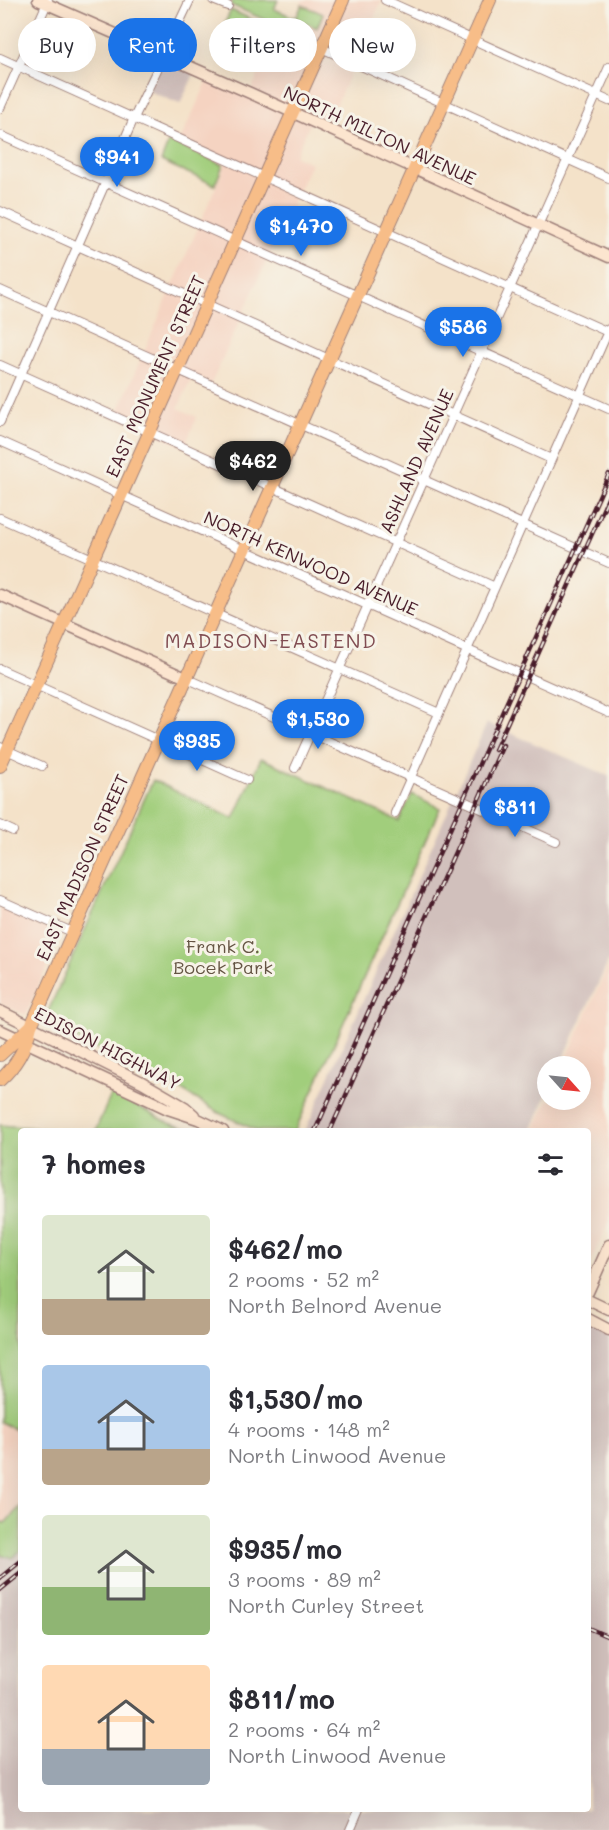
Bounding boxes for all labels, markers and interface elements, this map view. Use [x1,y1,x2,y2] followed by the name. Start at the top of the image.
[18,18,96,72] chip: Buy
[108,18,197,72] chip: Rent
[209,18,317,72] chip: Filters
[329,18,416,72] chip: New
[280,80,480,190] street label: NORTH MILTON AVENUE
[81,137,153,188] pin: $941
[94,143,140,169] text: $941
[252,206,350,257] pin: $1,470
[269,212,333,238] text: $1,470
[100,271,210,481] street label: EAST MONUMENT STREET
[427,307,499,358] pin: $586
[439,313,487,339] text: $586
[373,385,459,537] street label: ASHLAND AVENUE
[217,441,289,492] pin: $462
[229,447,277,473] text: $462
[200,505,422,621] street label: NORTH KENWOOD AVENUE
[165,627,377,653] district label: MADISON-EASTEND
[269,699,367,750] pin: $1,530
[286,705,350,731] text: $1,530
[161,721,233,772] pin: $935
[173,727,221,753] text: $935
[30,770,134,964] street label: EAST MADISON STREET
[479,787,551,838] pin: $811
[494,793,536,819] text: $811
[173,934,273,979] park label: Frank C. Bocek Park
[31,1001,185,1095] street label: EDISON HIGHWAY
[537,1056,591,1110] north arrow
[537,1056,591,1110] map controls
[42,1147,146,1181] text: 7 homes
[534,1148,567,1181] icon: filters
[228,1232,342,1266] text: $462/mo
[90,1239,162,1311] icon: home
[228,1266,379,1292] text: 2 rooms · 52 m²
[228,1292,442,1318] text: North Belnord Avenue
[228,1382,363,1416] text: $1,530/mo
[90,1389,162,1461] icon: home
[228,1416,390,1442] text: 4 rooms · 148 m²
[228,1442,446,1468] text: North Linwood Avenue
[228,1532,342,1566] text: $935/mo
[90,1539,162,1611] icon: home
[228,1566,381,1592] text: 3 rooms · 89 m²
[228,1592,424,1618] text: North Curley Street
[228,1682,335,1716] text: $811/mo
[90,1689,162,1761] icon: home
[228,1716,380,1742] text: 2 rooms · 64 m²
[228,1742,446,1768] text: North Linwood Avenue

